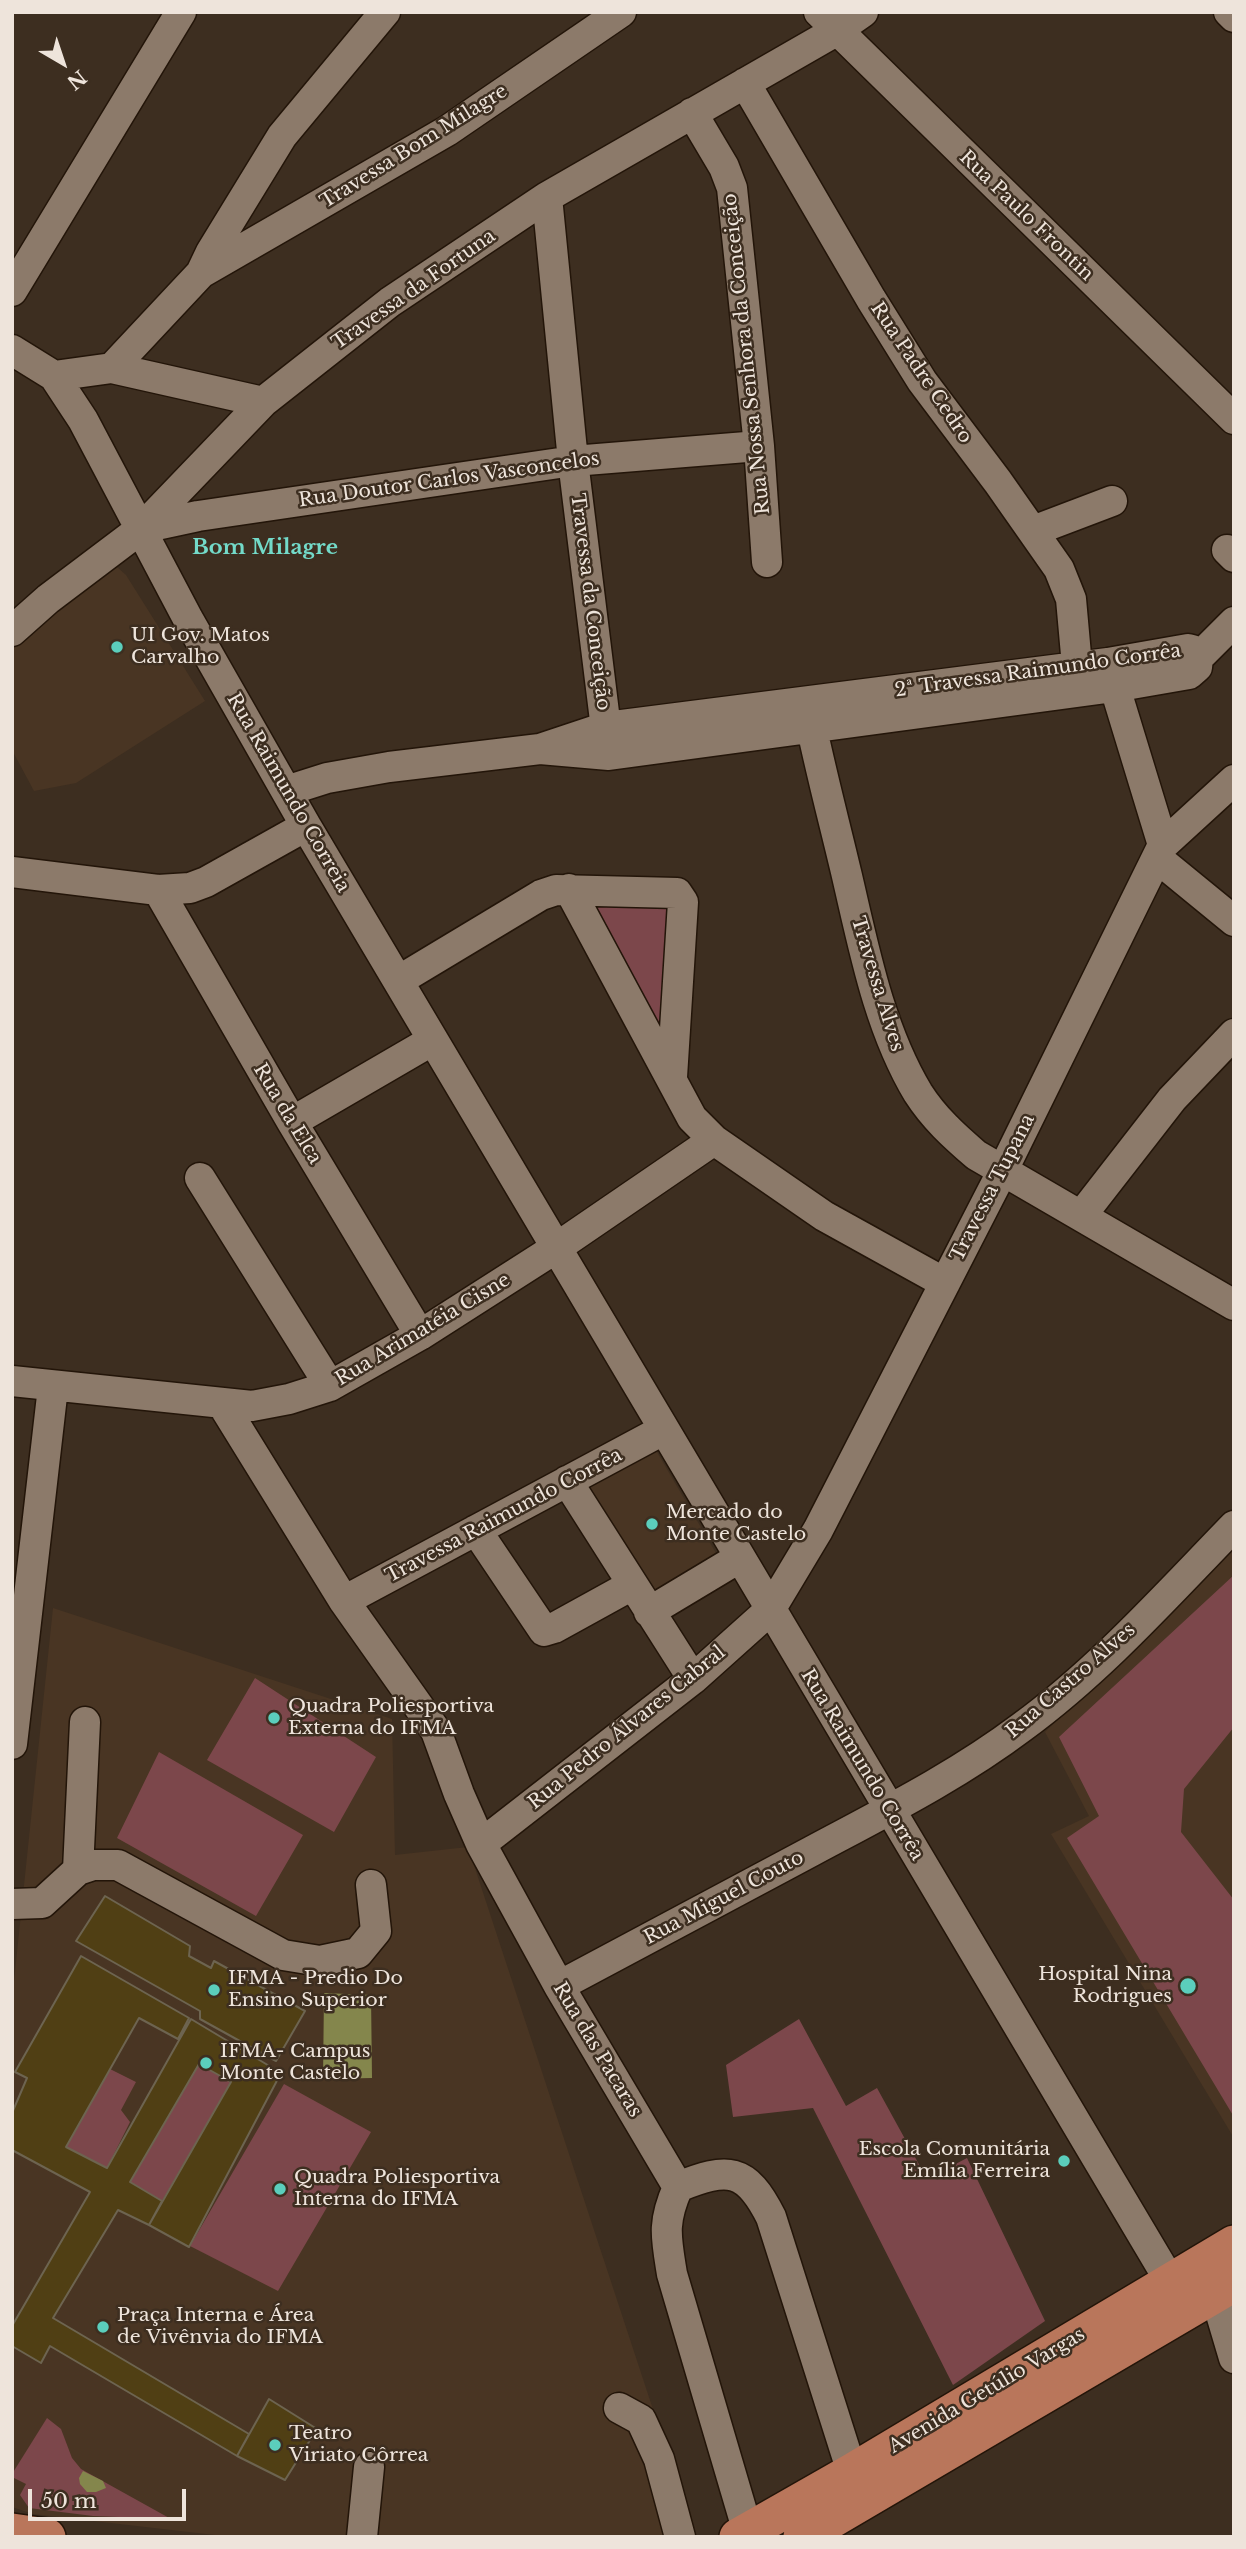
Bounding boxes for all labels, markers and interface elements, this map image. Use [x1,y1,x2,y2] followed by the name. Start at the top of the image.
[28,28,98,98] north arrow
[62,65,91,94] text: N
[316,80,512,214] street label: Travessa Bom Milagre
[954,146,1098,286] street label: Rua Paulo Frontin
[719,192,775,516] street label: Rua Nossa Senhora da Conceição
[328,225,500,355] street label: Travessa da Fortuna
[865,298,977,448] street label: Rua Padre Cedro
[297,448,601,512] street label: Rua Doutor Carlos Vasconcelos
[565,492,615,712] street label: Travessa da Conceição
[192,535,338,561] district label: Bom Milagre
[131,625,270,669] place label: UI Gov. Matos Carvalho
[109,639,125,655] marker: UI Gov. Matos Carvalho
[894,640,1182,702] street label: 2ª Travessa Raimundo Corrêa
[222,689,354,897] street label: Rua Raimundo Correia
[846,914,908,1054] street label: Travessa Alves
[248,1060,326,1168] street label: Rua da Elca
[946,1111,1040,1265] street label: Travessa Tupana
[332,1269,514,1391] street label: Rua Arimatéia Cisne
[382,1444,626,1588] street label: Travessa Raimundo Corrêa
[666,1502,806,1546] place label: Mercado do Monte Castelo
[644,1516,660,1532] marker: Mercado do Monte Castelo
[1002,1619,1140,1743] street label: Rua Castro Alves
[524,1641,730,1815] street label: Rua Pedro Álvares Cabral
[796,1665,928,1865] street label: Rua Raimundo Corrêa
[288,1696,494,1740] place label: Quadra Poliesportiva Externa do IFMA
[266,1710,282,1726] marker: Quadra Poliesportiva Externa do IFMA
[640,1846,808,1950] street label: Rua Miguel Couto
[1038,1964,1172,2008] place label: Hospital Nina Rodrigues
[228,1968,403,2012] place label: IFMA - Predio Do Ensino Superior
[1178,1976,1198,1996] marker: Hospital Nina Rodrigues
[548,1978,646,2122] street label: Rua das Pacaras
[206,1982,222,1998] marker: IFMA - Predio Do Ensino Superior
[220,2041,370,2085] place label: IFMA- Campus Monte Castelo
[198,2055,214,2071] marker: IFMA- Campus Monte Castelo
[859,2139,1050,2183] place label: Escola Comunitária Emília Ferreira
[1056,2153,1072,2169] marker: Escola Comunitária Emília Ferreira
[294,2167,500,2211] place label: Quadra Poliesportiva Interna do IFMA
[272,2181,288,2197] marker: Quadra Poliesportiva Interna do IFMA
[117,2305,323,2349] place label: Praça Interna e Área de Vivênvia do IFMA
[95,2319,111,2335] marker: Praça Interna e Área de Vivênvia do IFMA
[885,2323,1089,2459] street label: Avenida Getúlio Vargas
[289,2423,428,2467] place label: Teatro Viriato Côrrea
[267,2437,283,2453] marker: Teatro Viriato Côrrea
[32,2476,189,2520] scale bar
[41,2488,96,2514] text: 50 m

